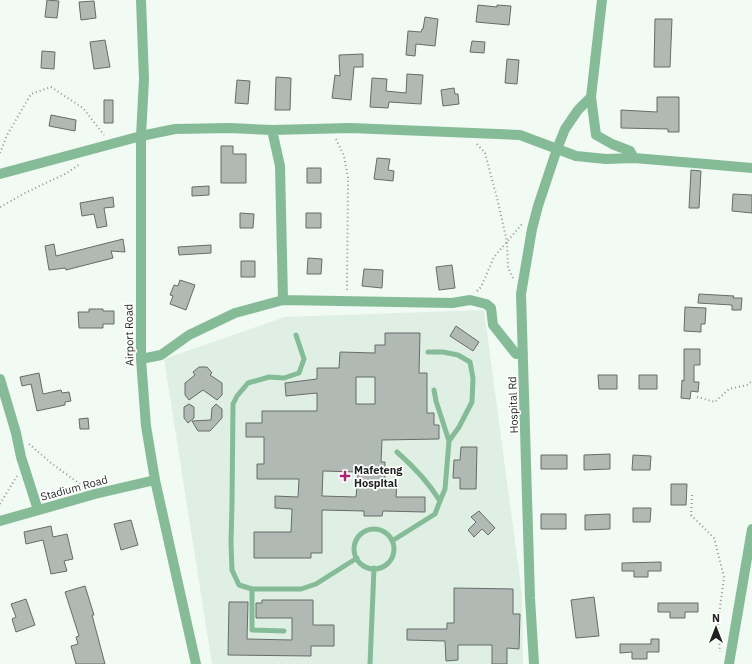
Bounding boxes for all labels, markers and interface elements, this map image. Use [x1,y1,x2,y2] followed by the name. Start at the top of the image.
[121,304,137,366] street label: Airport Road
[505,376,521,434] street label: Hospital Rd
[354,463,403,490] place label: Mafeteng Hospital
[339,470,351,482] marker: Mafeteng Hospital
[39,472,109,504] street label: Stadium Road
[696,608,736,648] north arrow
[712,611,720,625] text: N

